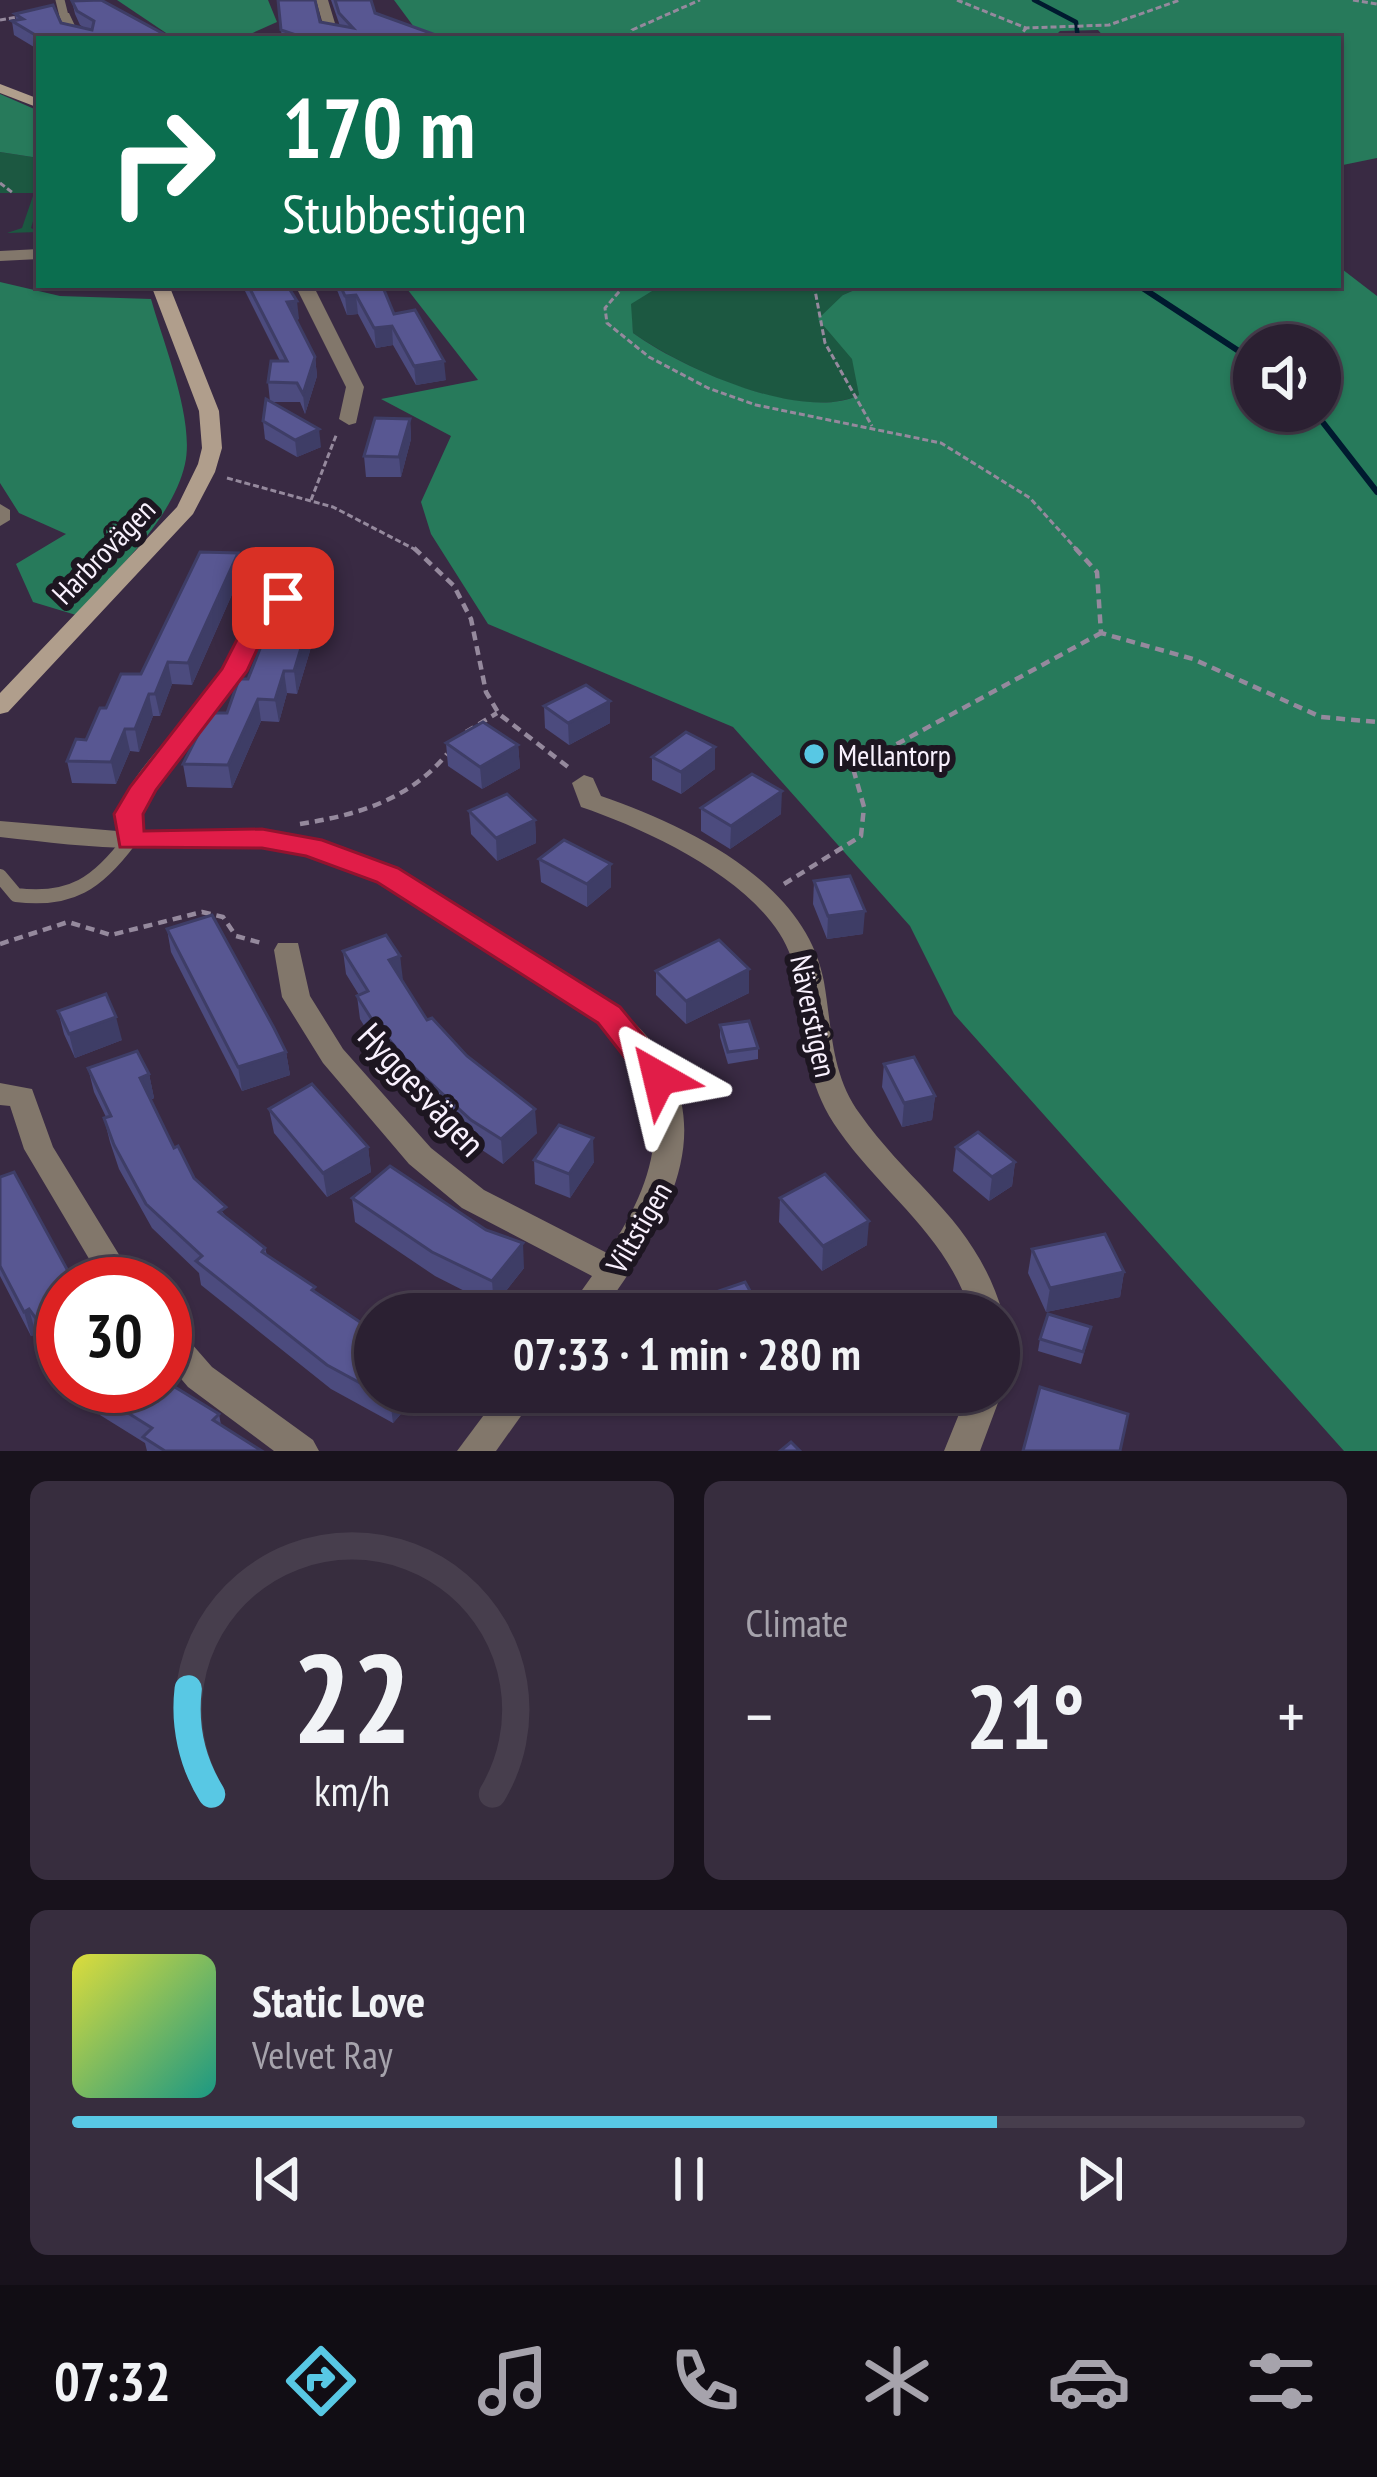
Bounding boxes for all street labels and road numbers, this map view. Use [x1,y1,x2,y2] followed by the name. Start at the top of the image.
[43,490,163,612] street label: Harbrovägen
[782,951,846,1081] street label: Näverstigen
[348,1012,496,1166] street label: Hyggesvägen
[596,1174,680,1281] street label: Viltstigen

